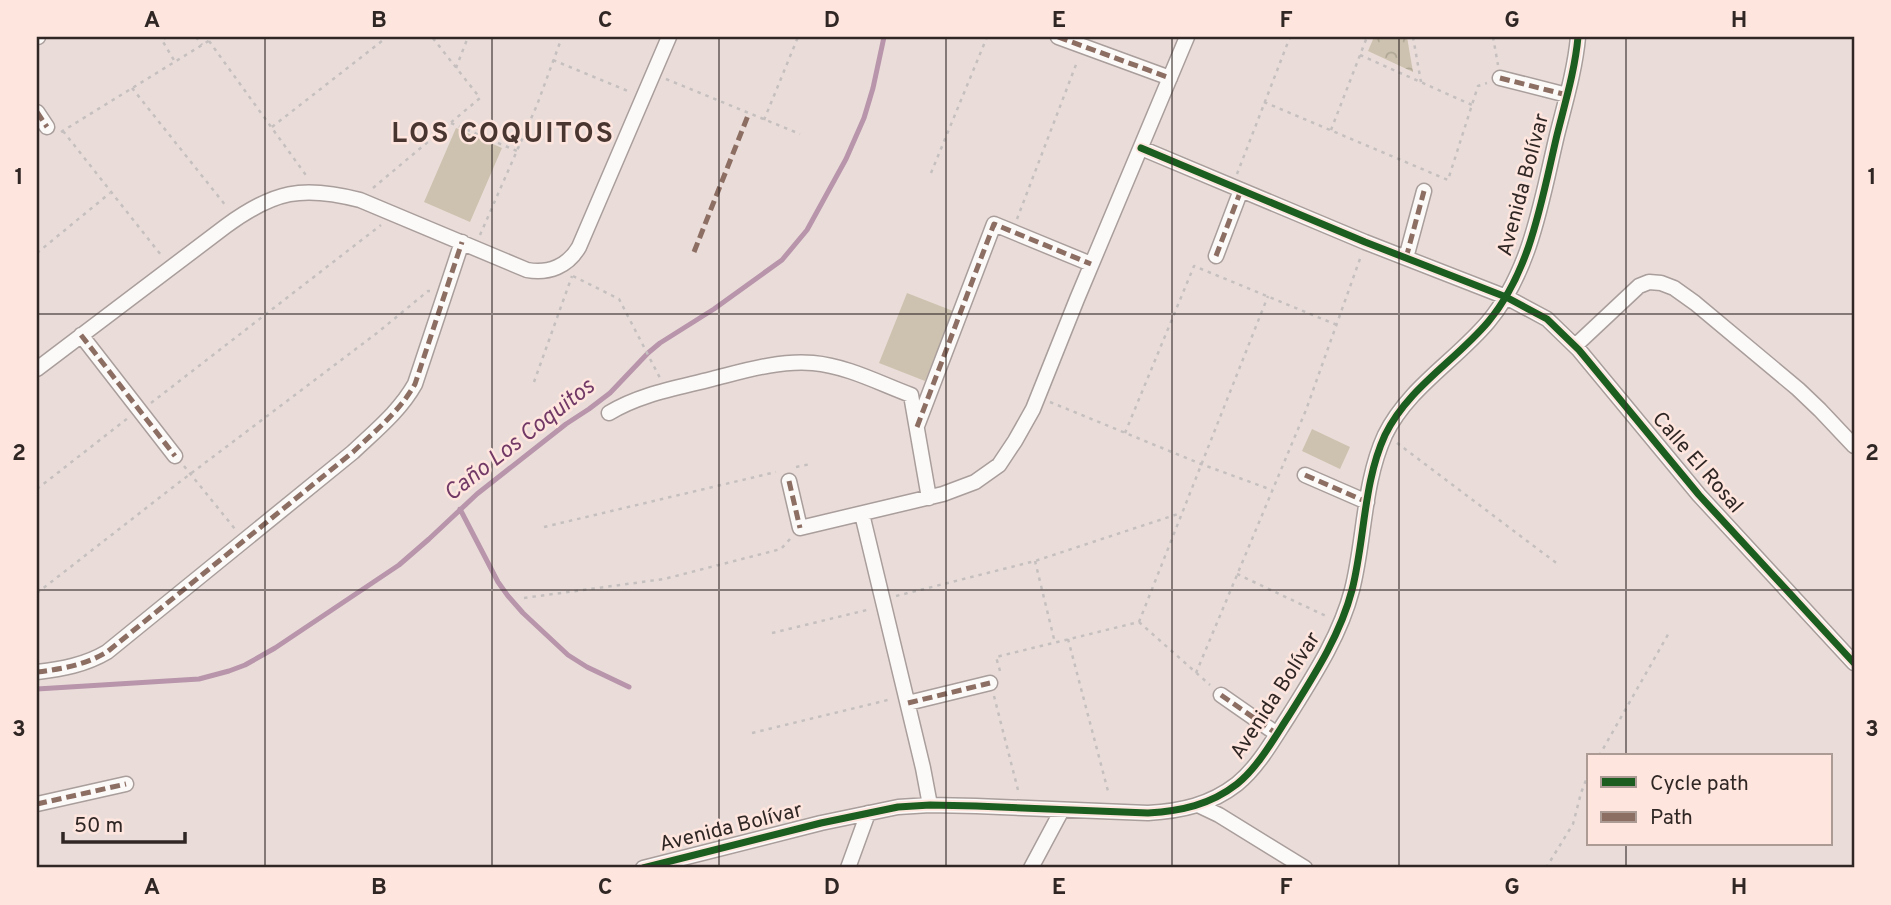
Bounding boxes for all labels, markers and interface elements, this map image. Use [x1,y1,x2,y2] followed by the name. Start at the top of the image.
[144,7,160,36] text: A
[371,7,387,36] text: B
[598,7,612,36] text: C
[824,7,840,36] text: D
[1052,7,1066,36] text: E
[1279,7,1293,36] text: F
[1504,7,1520,36] text: G
[1731,7,1747,36] text: H
[1492,111,1556,259] street label: Avenida Bolívar
[391,117,615,153] district label: LOS COQUITOS
[14,164,24,193] text: 1
[1867,164,1877,193] text: 1
[439,373,602,509] water label: Caño Los Coquitos
[1645,407,1749,519] street label: Calle El Rosal
[12,440,26,469] text: 2
[1865,440,1879,469] text: 2
[1225,627,1327,765] street label: Avenida Bolívar
[12,716,26,745] text: 3
[1865,716,1879,745] text: 3
[1587,754,1832,846] legend
[1650,771,1749,798] text: Cycle path
[657,797,805,859] street label: Avenida Bolívar
[63,800,186,844] scale bar
[1650,805,1693,832] text: Path
[74,813,123,840] text: 50 m
[144,874,160,903] text: A
[371,874,387,903] text: B
[598,874,612,903] text: C
[824,874,840,903] text: D
[1052,874,1066,903] text: E
[1279,874,1293,903] text: F
[1504,874,1520,903] text: G
[1731,874,1747,903] text: H

